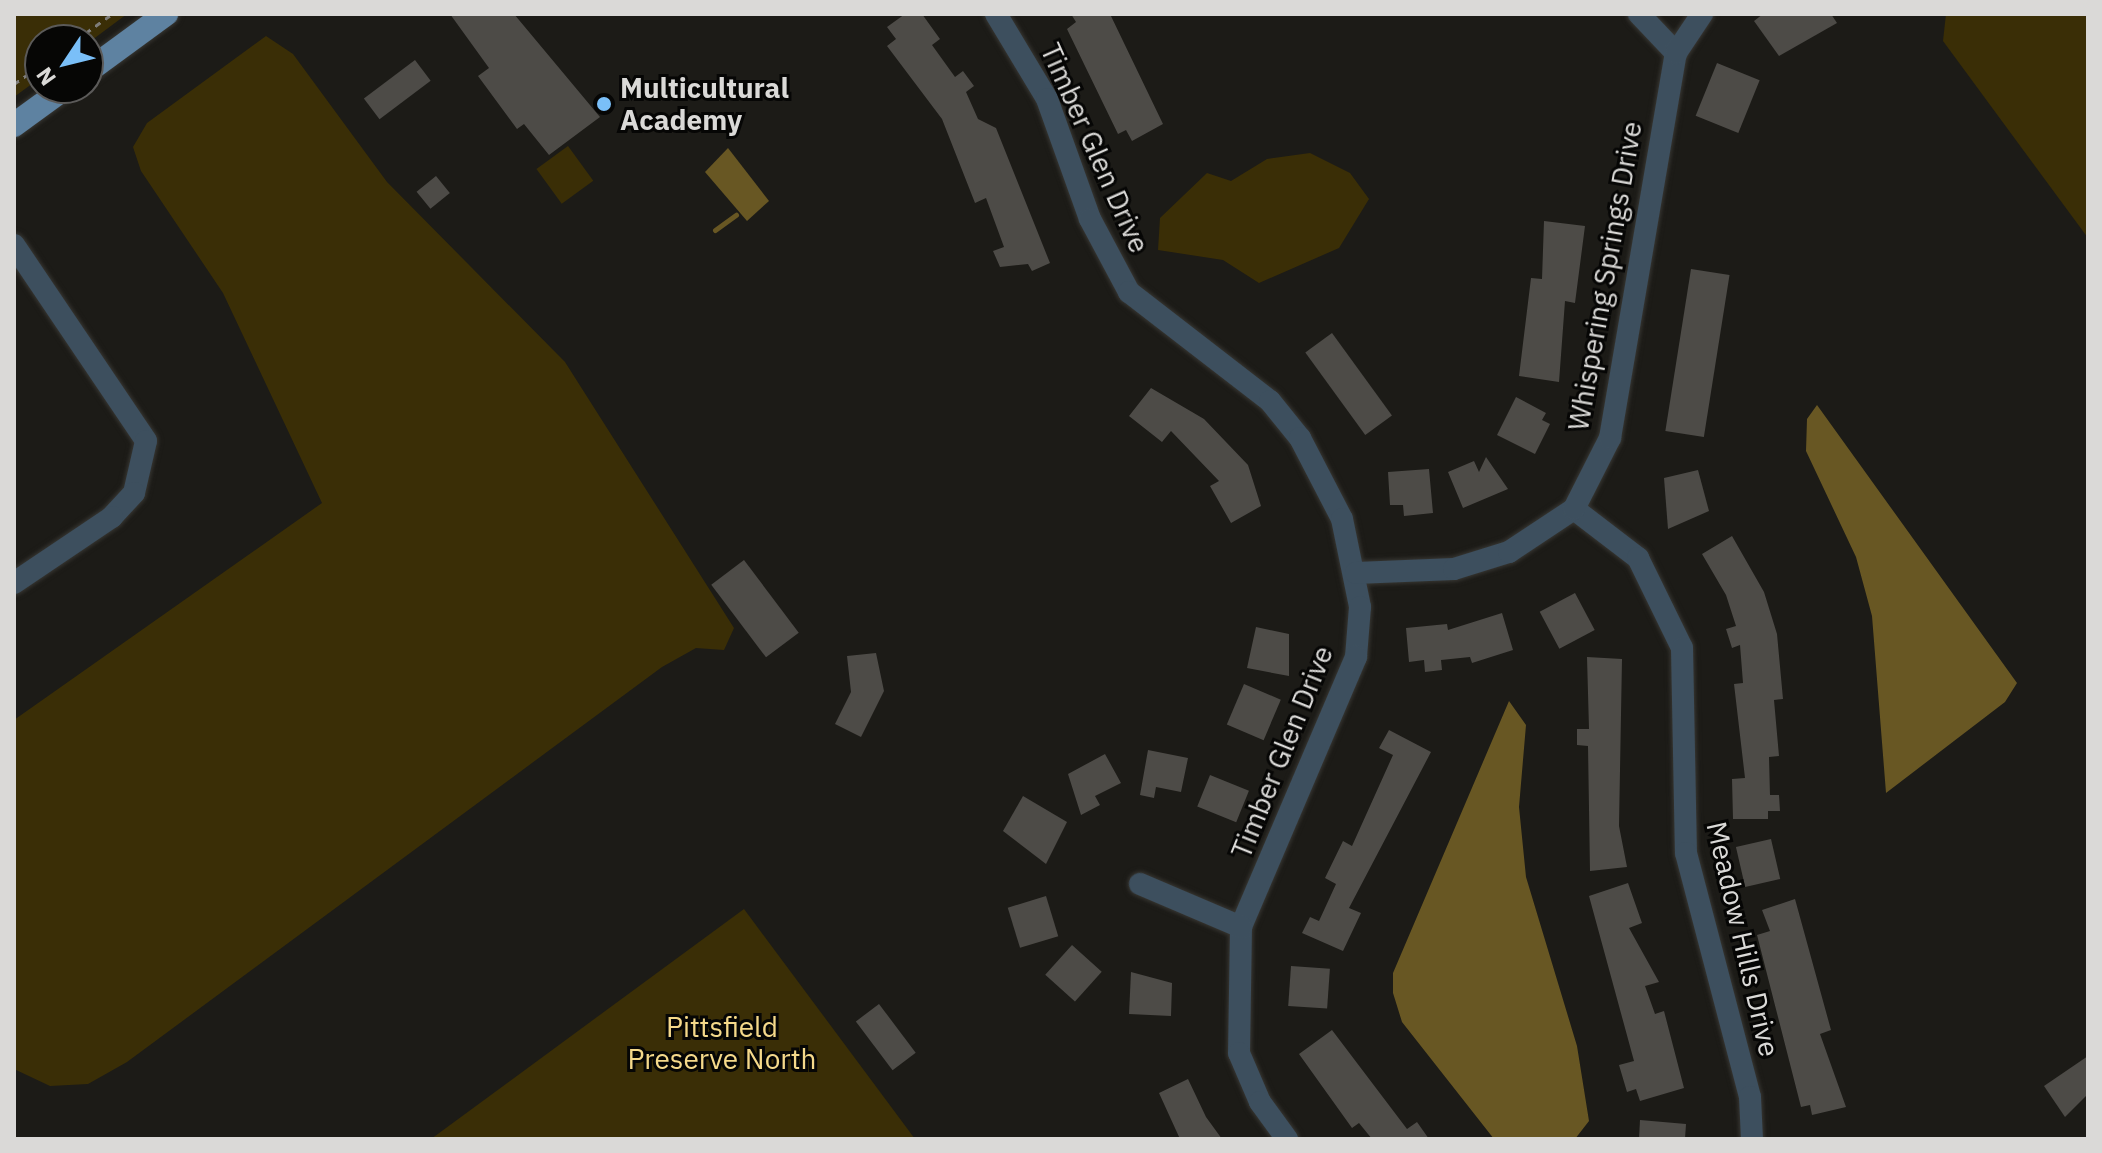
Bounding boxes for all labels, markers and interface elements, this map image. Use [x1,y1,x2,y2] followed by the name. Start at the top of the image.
[24,24,104,104] north arrow
[1034,38,1156,258] street label: Timber Glen Drive
[29,62,62,92] text: N
[620,71,789,137] place label: Multicultural Academy
[595,95,613,113] marker: Multicultural Academy
[1561,119,1649,433] street label: Whispering Springs Drive
[1224,641,1340,863] street label: Timber Glen Drive
[1700,818,1786,1060] street label: Meadow Hills Drive
[628,1010,816,1076] park label: Pittsfield Preserve North

